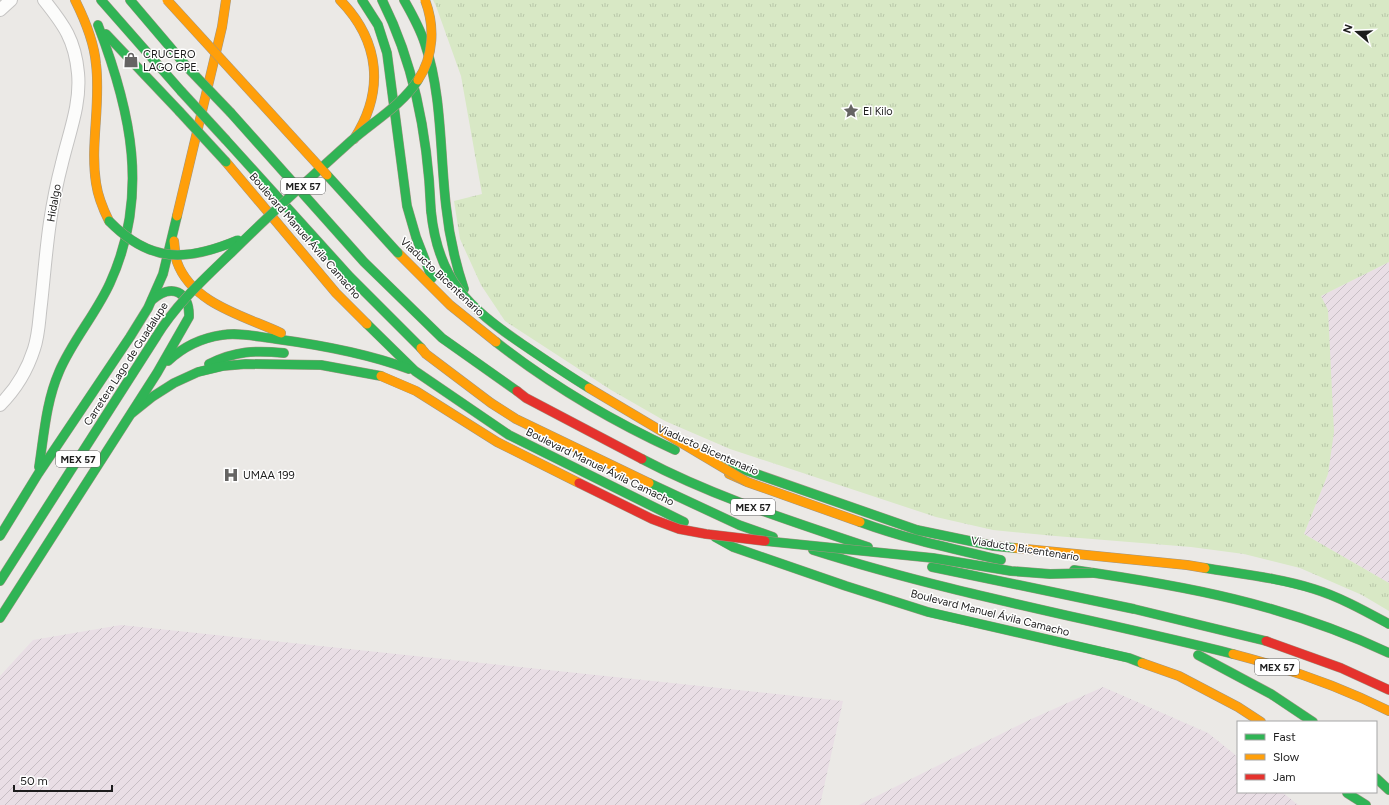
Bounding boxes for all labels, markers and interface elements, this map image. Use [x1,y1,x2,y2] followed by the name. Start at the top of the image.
[1337,12,1377,52] north arrow
[1340,23,1356,35] text: N
[143,48,199,74] place label: CRUCERO LAGO GPE.
[122,51,140,69] shop icon: CRUCERO LAGO GPE.
[842,102,860,120] place icon: El Kilo
[863,105,893,118] place label: El Kilo
[247,170,363,302] street label: Boulevard Manuel Ávila Camacho
[281,178,325,194] road number: MEX 57
[44,183,64,223] street label: Hidalgo
[398,235,486,319] street label: Viaducto Bicentenario
[81,300,171,428] street label: Carretera Lago de Guadalupe
[655,422,761,478] street label: Viaducto Bicentenario
[524,425,676,509] street label: Boulevard Manuel Ávila Camacho
[56,451,100,467] road number: MEX 57
[222,466,240,484] hospital icon: UMAA 199
[243,469,295,482] place label: UMAA 199
[731,499,775,515] road number: MEX 57
[970,534,1080,564] street label: Viaducto Bicentenario
[909,587,1071,639] street label: Boulevard Manuel Ávila Camacho
[1255,659,1299,675] road number: MEX 57
[1237,721,1377,793] legend
[1273,730,1296,744] text: Fast
[1273,750,1300,764] text: Slow
[14,767,112,793] scale bar
[1273,770,1296,784] text: Jam
[20,774,48,788] text: 50 m

